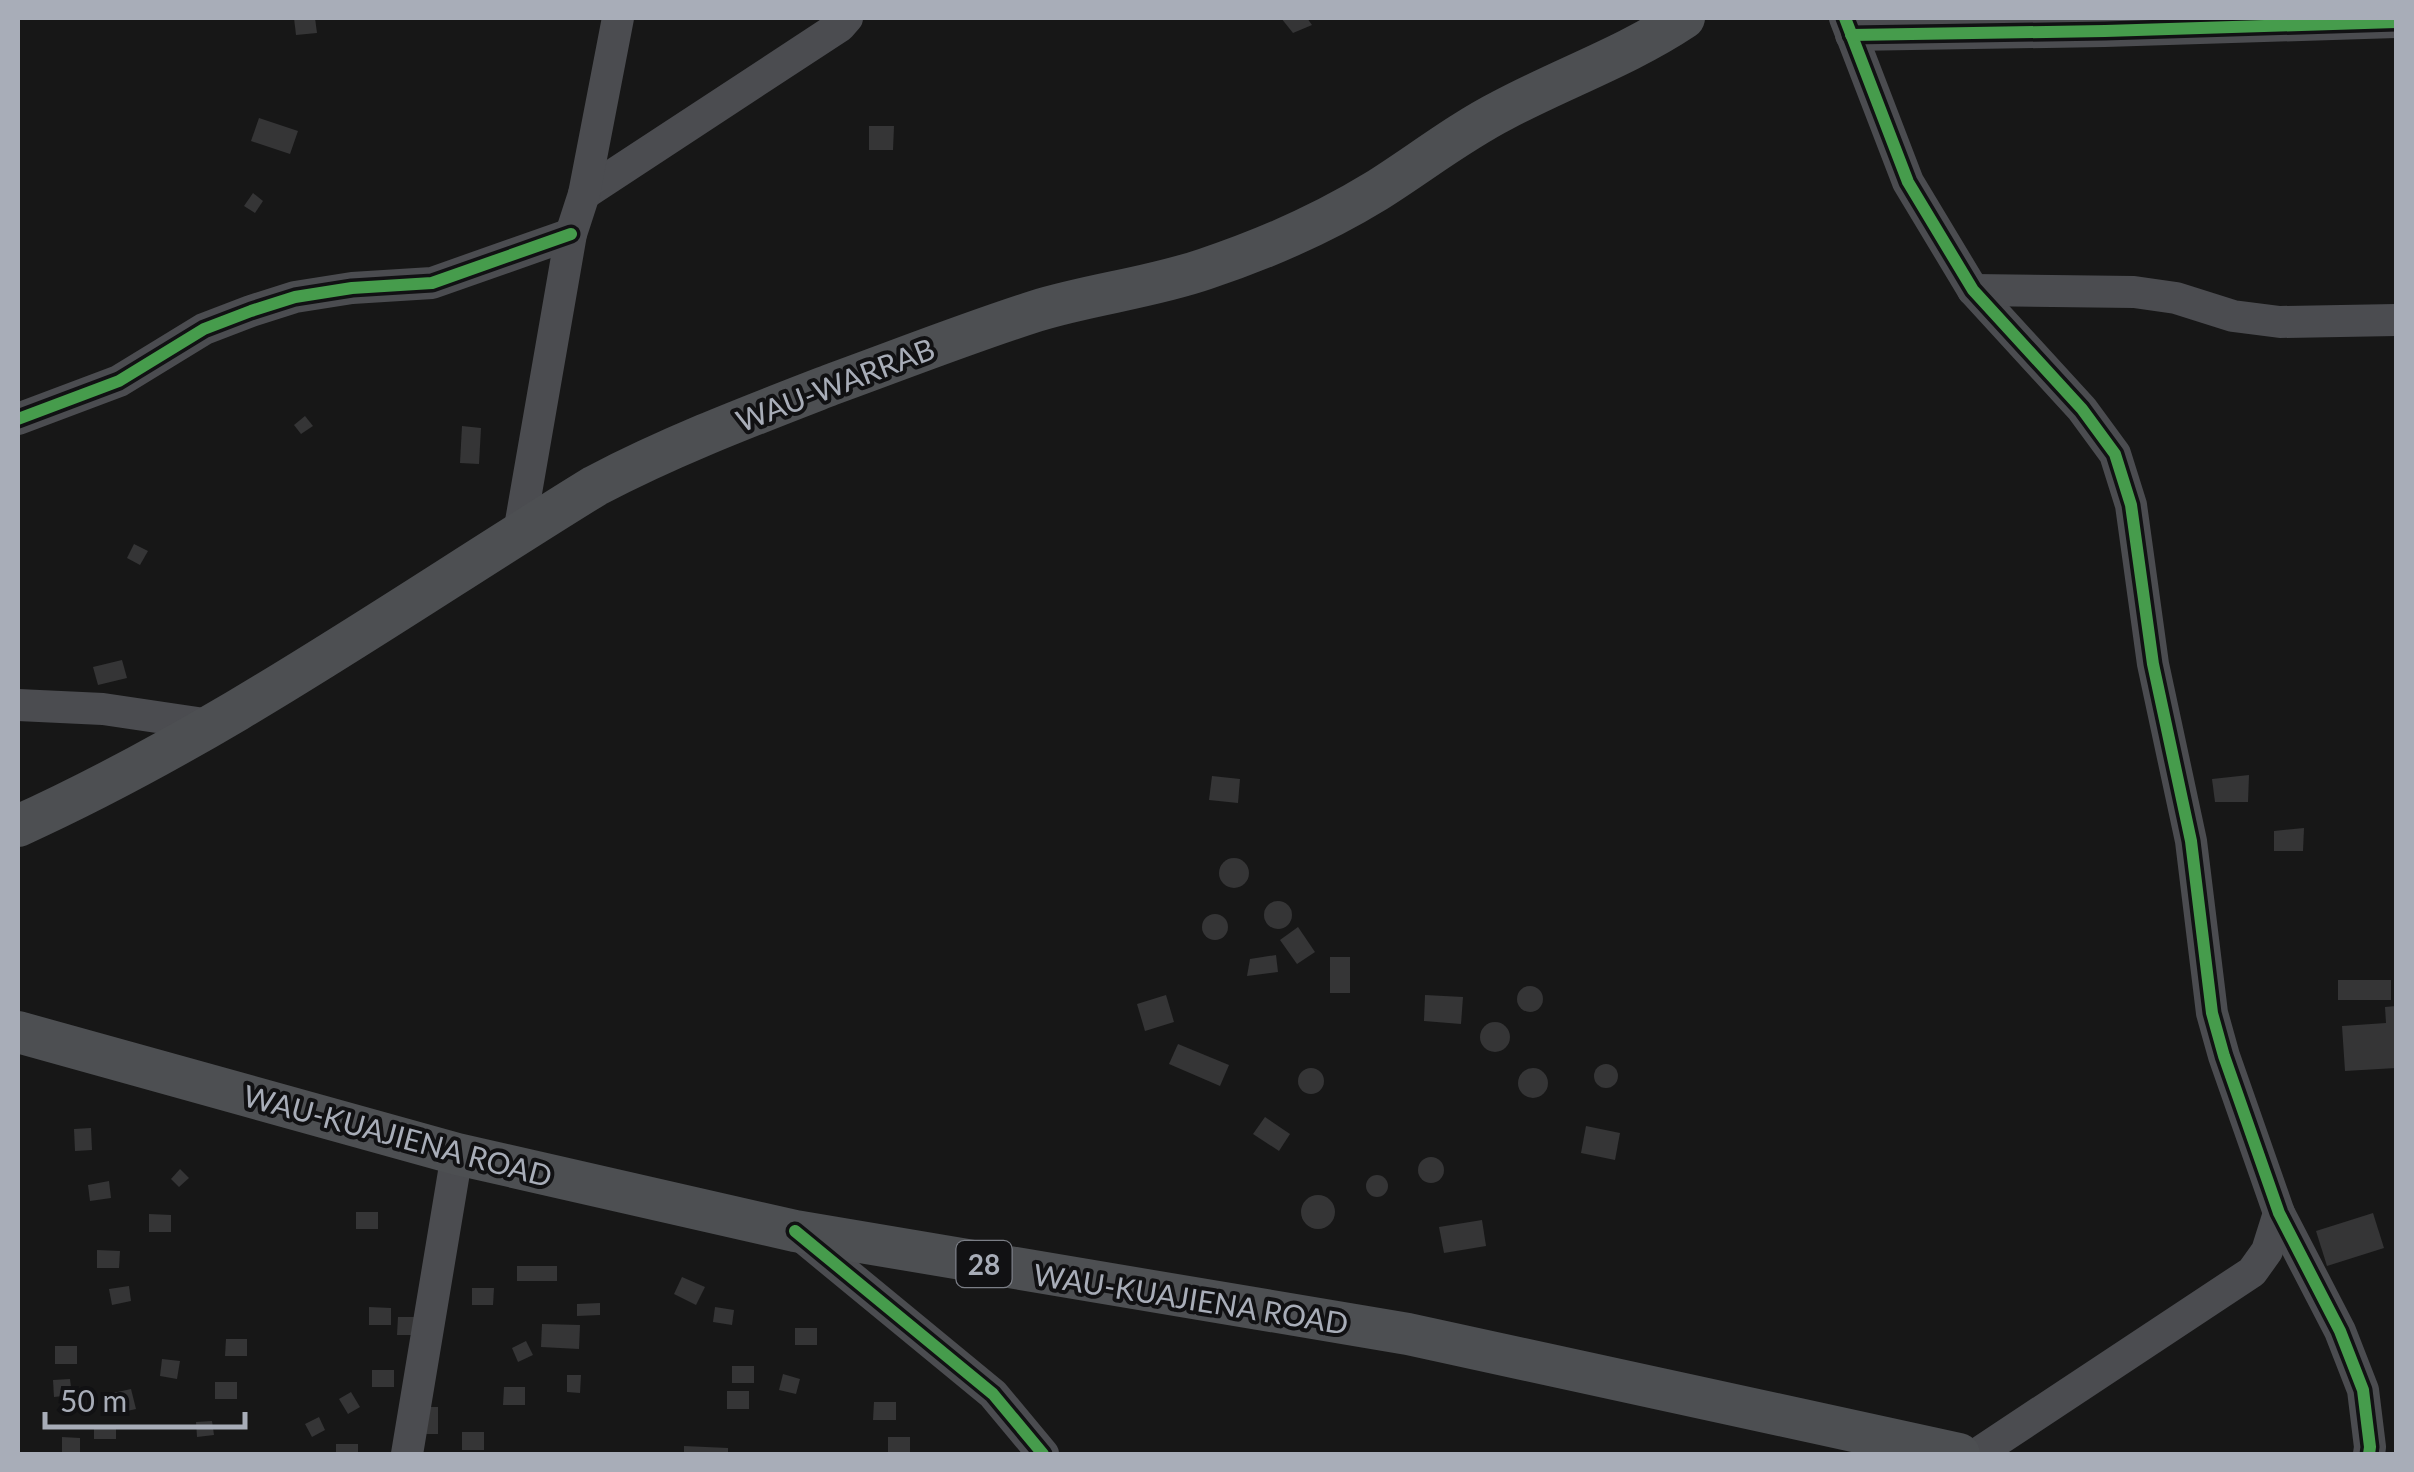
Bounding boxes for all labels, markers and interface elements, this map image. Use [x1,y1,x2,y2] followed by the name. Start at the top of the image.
[731,330,939,438] street label: WAU-WARRAB
[240,1076,556,1194] street label: WAU-KUAJIENA ROAD
[956,1241,1012,1287] road number: 28
[1031,1255,1351,1341] street label: WAU-KUAJIENA ROAD
[45,1367,245,1429] scale bar
[60,1382,127,1418] text: 50 m

